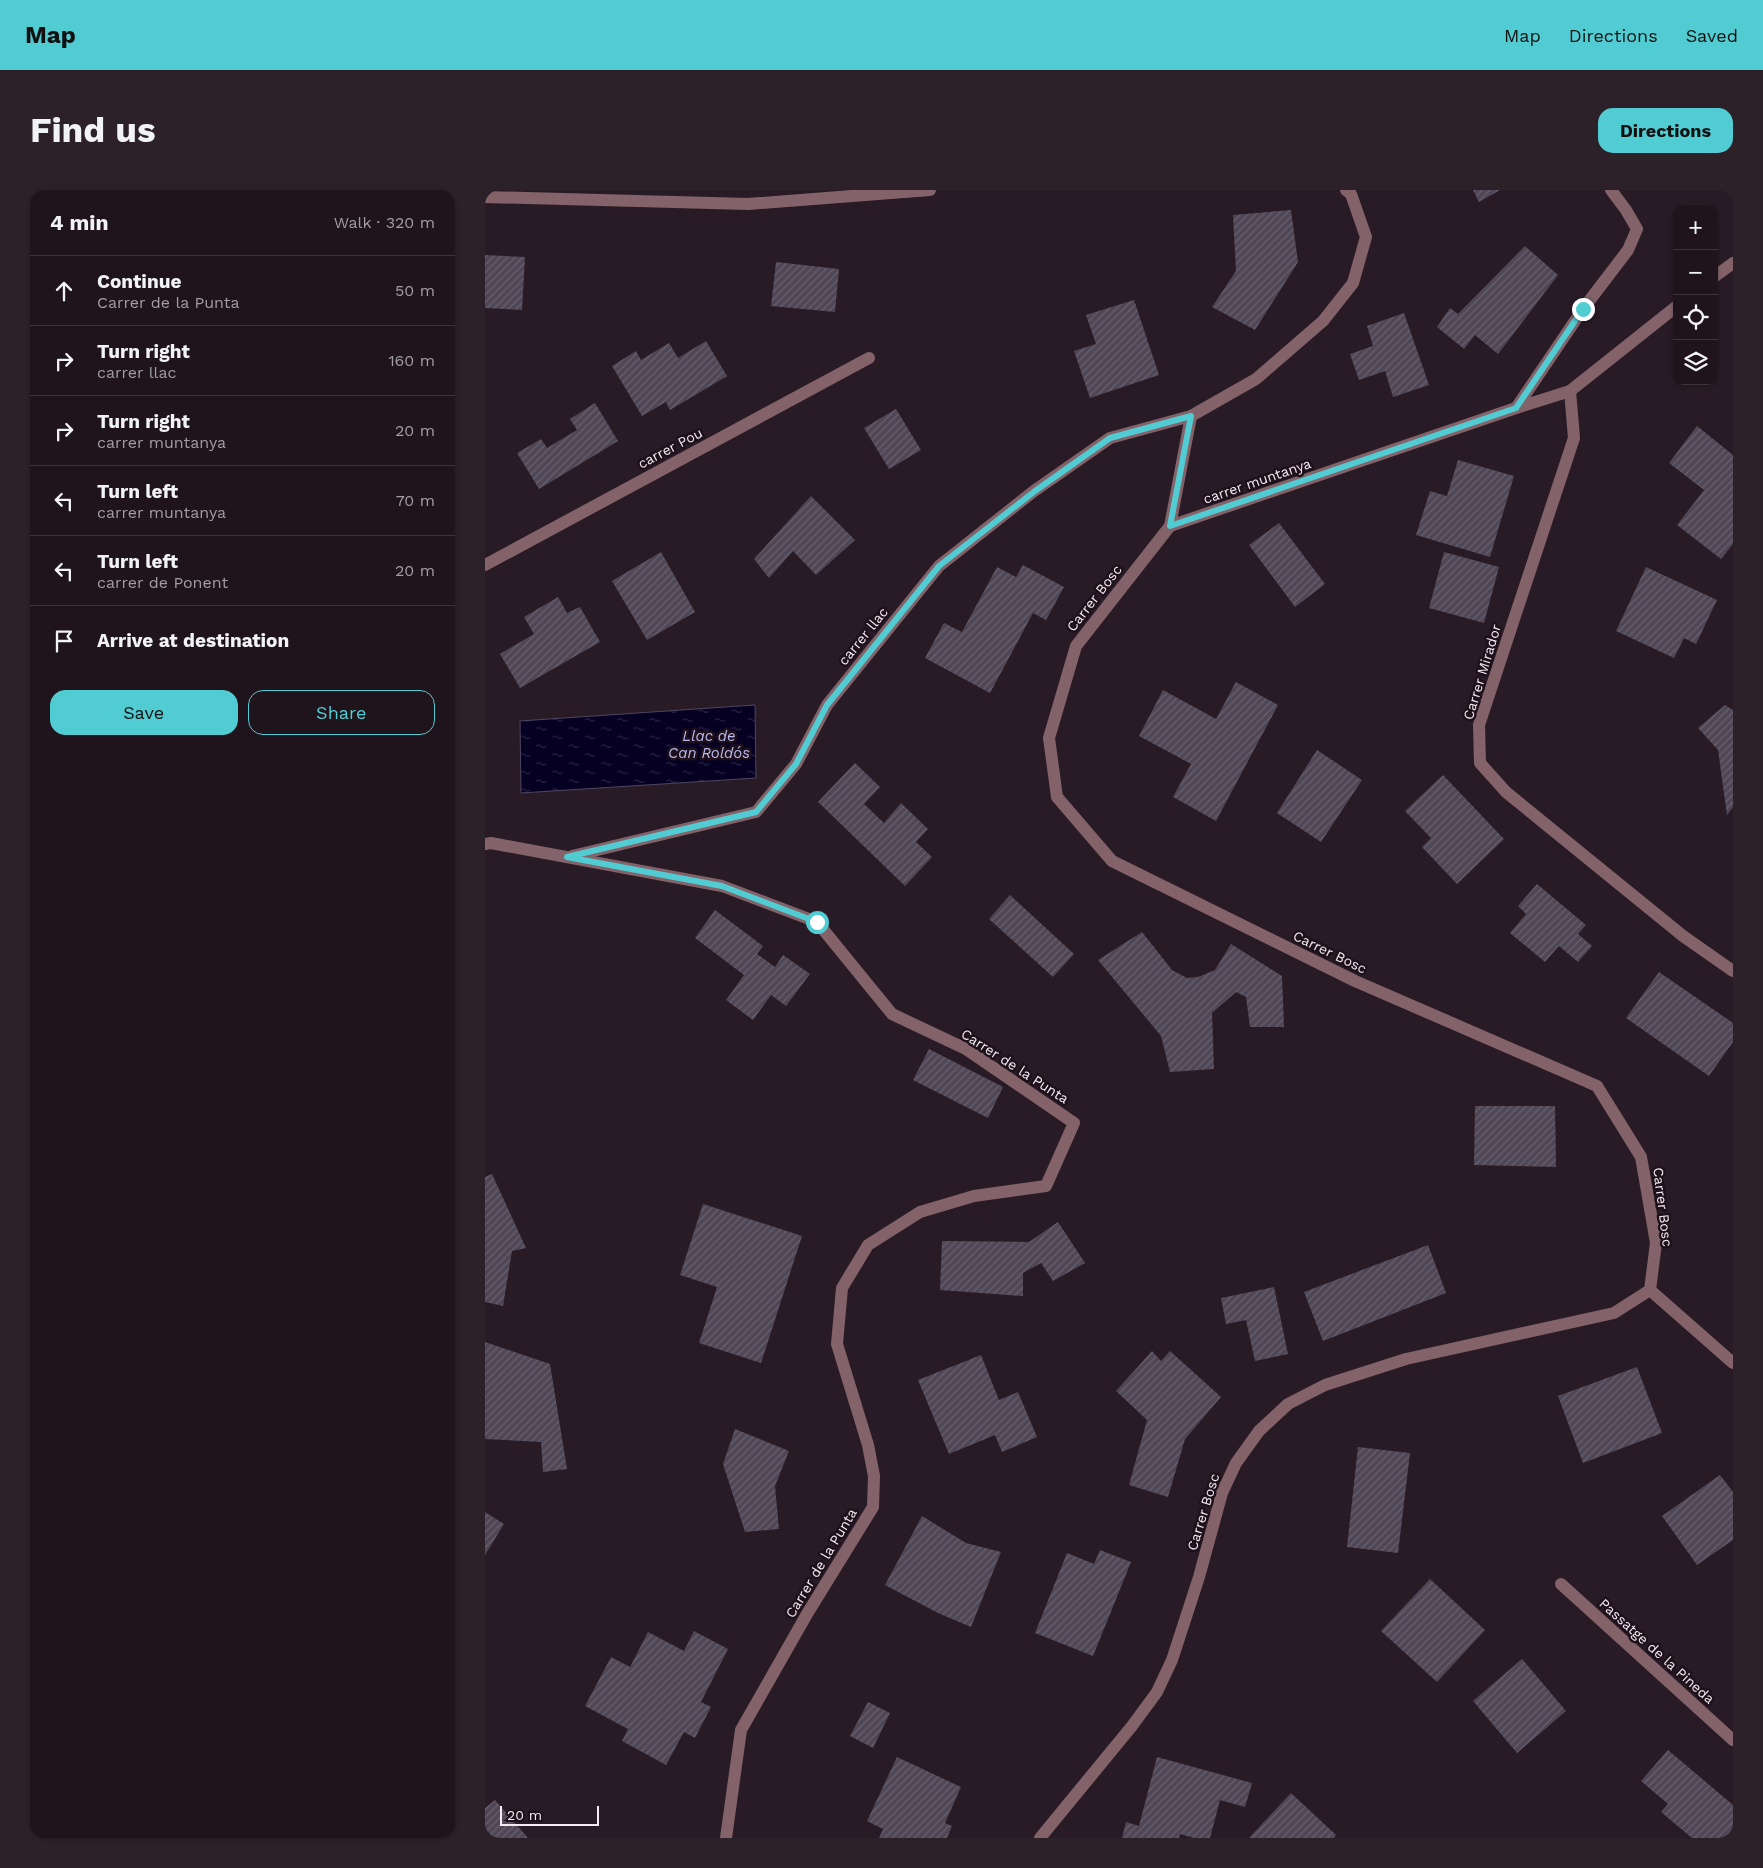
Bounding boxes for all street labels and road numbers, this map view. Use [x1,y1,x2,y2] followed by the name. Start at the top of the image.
[635,424,705,472] street label: carrer Pou
[1201,455,1313,507] street label: carrer muntanya
[1063,562,1125,634] street label: Carrer Bosc
[835,604,891,668] street label: carrer llac
[1460,622,1504,722] street label: Carrer Mirador
[1291,927,1369,977] street label: Carrer Bosc
[958,1025,1072,1107] street label: Carrer de la Punta
[1650,1166,1676,1248] street label: Carrer Bosc
[1184,1471,1222,1552] street label: Carrer Bosc
[782,1505,860,1621] street label: Carrer de la Punta
[1596,1595,1718,1707] street label: Passatge de la Pineda

